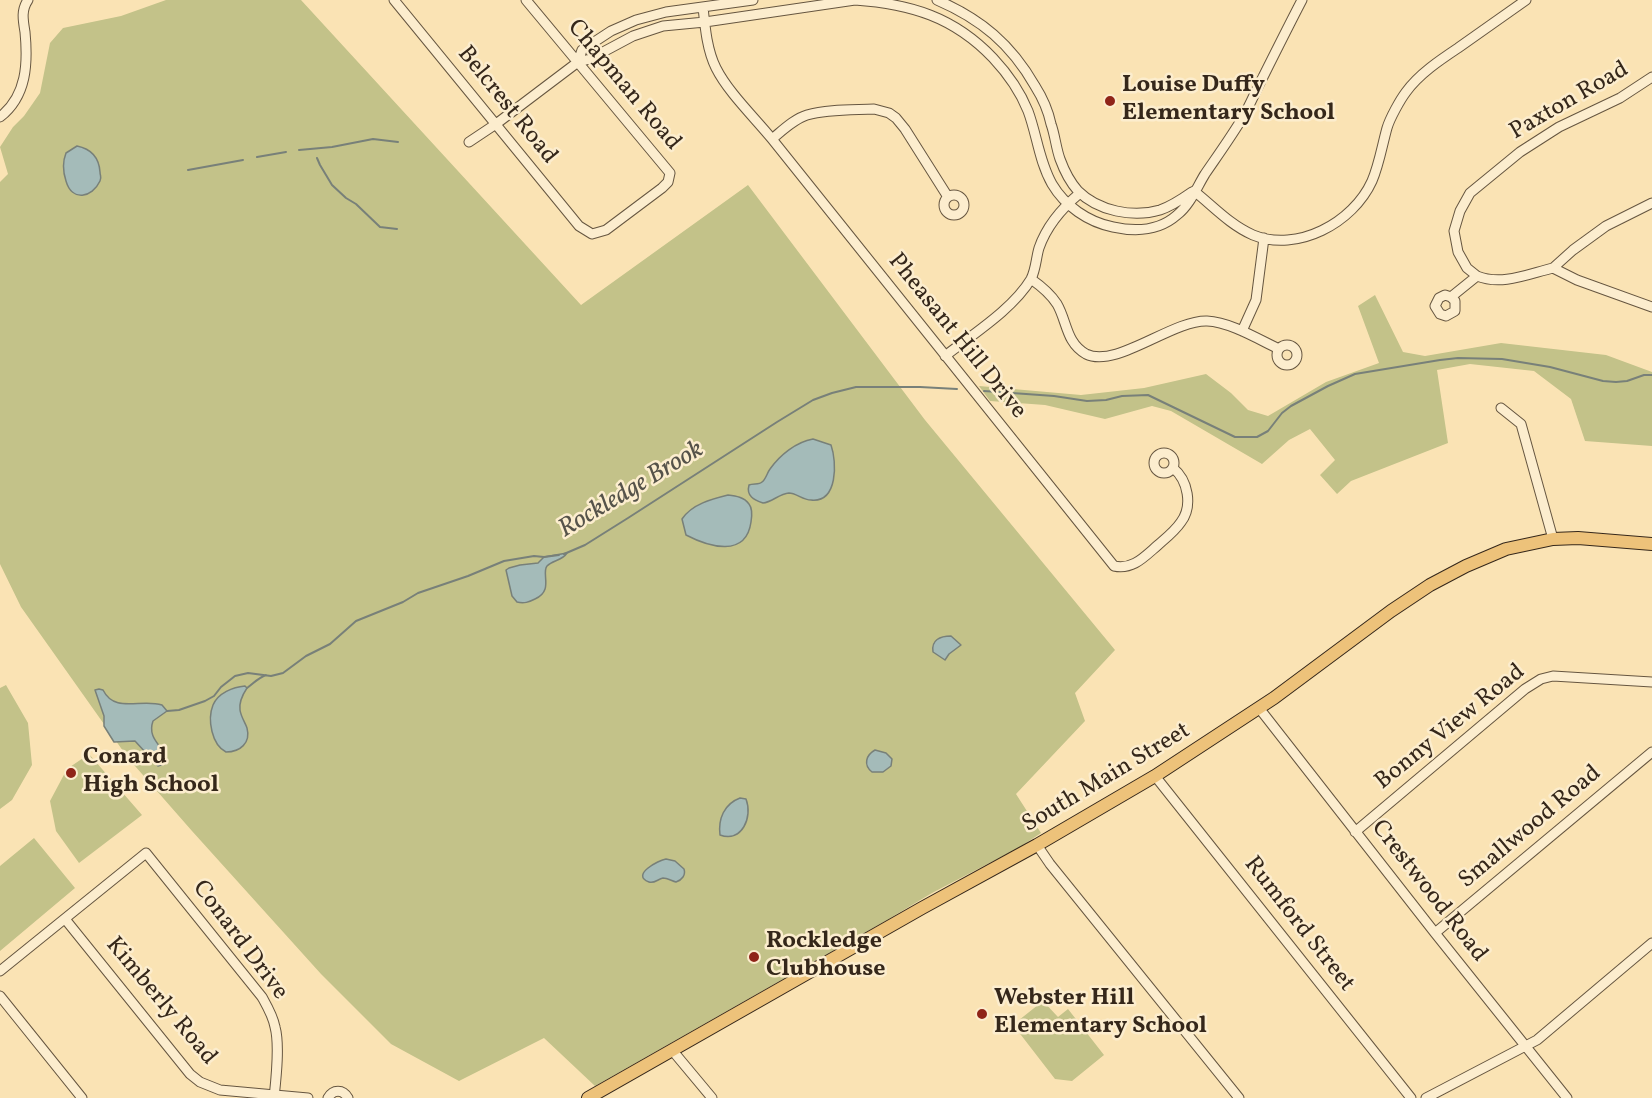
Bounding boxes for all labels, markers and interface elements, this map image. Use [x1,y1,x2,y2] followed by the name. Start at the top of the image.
[560,15,686,157] street label: Chapman Road
[450,41,562,171] street label: Belcrest Road
[1505,56,1635,148] street label: Paxton Road
[1122,73,1335,129] place label: Louise Duffy Elementary School
[1103,94,1117,108] marker: Louise Duffy Elementary School
[880,249,1032,425] street label: Pheasant Hill Drive
[554,435,710,547] water label: Rockledge Brook
[1370,659,1532,797] street label: Bonny View Road
[1018,718,1196,840] street label: South Main Street
[83,745,219,801] place label: Conard High School
[1454,760,1608,896] street label: Smallwood Road
[64,766,78,780] marker: Conard High School
[1364,815,1492,969] street label: Crestwood Road
[1236,852,1360,998] street label: Rumford Street
[185,876,293,1006] street label: Conard Drive
[766,929,886,985] place label: Rockledge Clubhouse
[98,932,222,1072] street label: Kimberly Road
[747,950,761,964] marker: Rockledge Clubhouse
[994,986,1207,1042] place label: Webster Hill Elementary School
[975,1007,989,1021] marker: Webster Hill Elementary School

